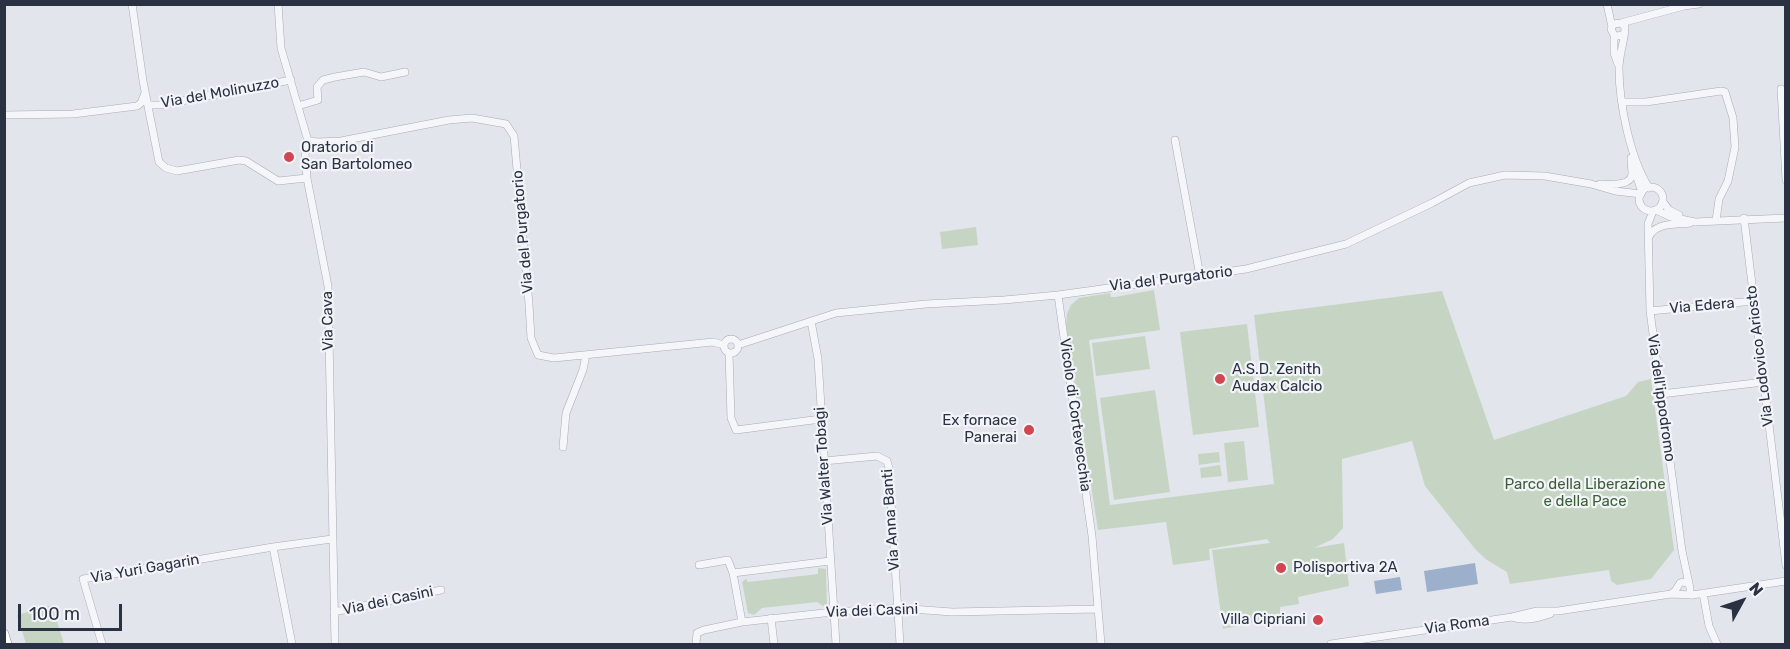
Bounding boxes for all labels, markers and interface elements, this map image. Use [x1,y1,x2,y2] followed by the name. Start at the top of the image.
[159,74,281,112] street label: Via del Molinuzzo
[301,139,412,174] place label: Oratorio di San Bartolomeo
[282,150,296,164] marker: Oratorio di San Bartolomeo
[509,170,537,294] street label: Via del Purgatorio
[1108,263,1234,295] street label: Via del Purgatorio
[1742,284,1778,428] street label: Via Lodovico Ariosto
[318,291,338,351] street label: Via Cava
[1669,294,1735,318] street label: Via Edera
[1643,333,1679,463] street label: Via dell'ippodromo
[1055,337,1095,493] street label: Vicolo di Cortevecchia
[1232,361,1322,396] place label: A.S.D. Zenith Audax Calcio
[1213,372,1227,386] marker: A.S.D. Zenith Audax Calcio
[811,406,837,526] street label: Via Walter Tobagi
[942,412,1017,447] place label: Ex fornace Panerai
[1022,423,1036,437] marker: Ex fornace Panerai
[878,468,904,572] street label: Via Anna Banti
[1504,476,1666,511] park label: Parco della Liberazione e della Pace
[89,551,201,587] street label: Via Yuri Gagarin
[1293,559,1398,577] place label: Polisportiva 2A
[1274,561,1288,575] marker: Polisportiva 2A
[1712,571,1772,631] north arrow
[1745,579,1767,600] text: N
[341,583,435,619] street label: Via dei Casini
[21,592,124,630] scale bar
[826,600,918,622] street label: Via dei Casini
[29,603,80,625] text: 100 m
[1220,611,1306,629] place label: Villa Cipriani
[1423,612,1491,638] street label: Via Roma
[1311,613,1325,627] marker: Villa Cipriani

